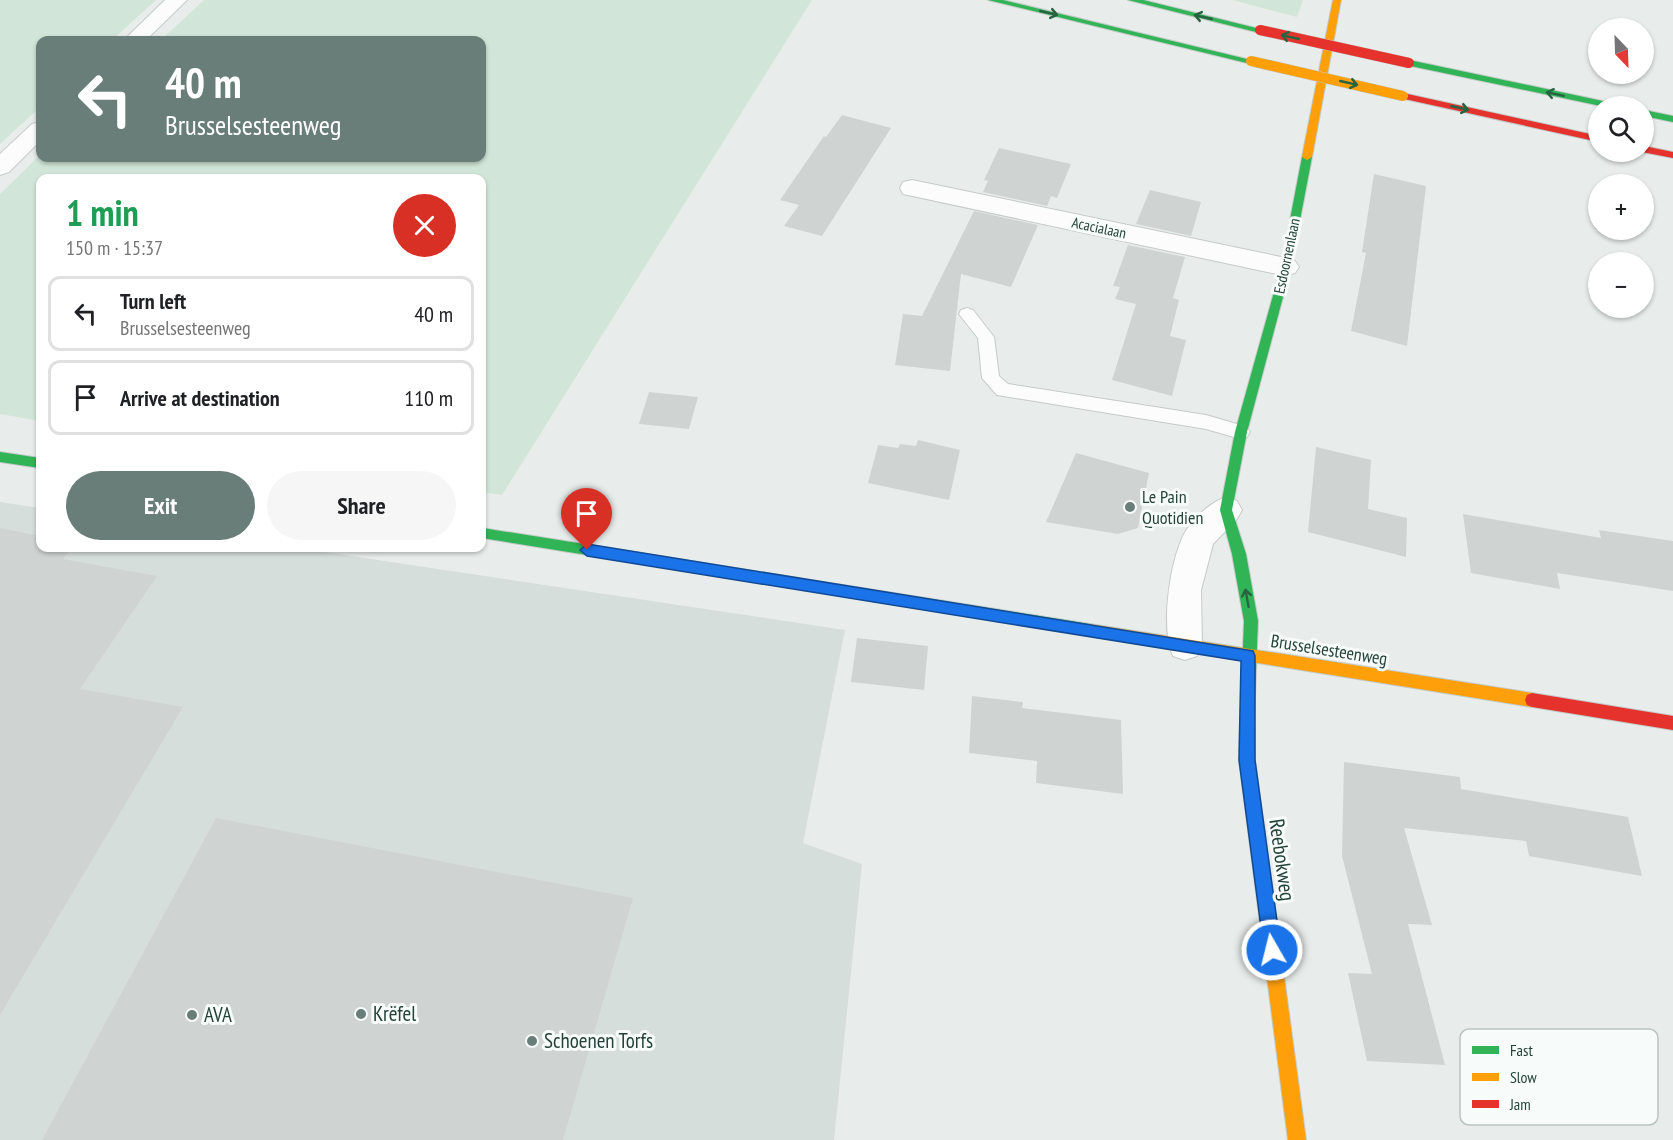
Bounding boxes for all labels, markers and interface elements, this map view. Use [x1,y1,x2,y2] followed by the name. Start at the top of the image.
[1040,8,1059,20] one-way arrow
[1194,10,1213,22] one-way arrow
[1588,18,1654,84] north arrow
[1588,18,1654,318] map controls
[1281,30,1300,42] one-way arrow
[165,55,242,110] text: 40 m
[66,60,144,138] icon: left
[1339,78,1358,90] one-way arrow
[1545,88,1564,100] one-way arrow
[1588,96,1654,162] button: search
[1450,103,1469,115] one-way arrow
[165,108,341,142] text: Brusselsesteenweg
[1588,174,1654,240] button: +
[66,189,139,236] text: 1 min
[393,194,456,257] button: close
[1070,213,1128,243] street label: Acacialaan
[1269,216,1304,295] street label: Esdoornenlaan
[66,235,163,261] text: 150 m · 15:37
[1588,252,1654,318] button: −
[120,287,186,315] text: Turn left
[69,297,102,330] icon: left
[414,300,453,328] text: 40 m
[120,315,251,341] text: Brusselsesteenweg
[69,381,102,414] icon: arrive
[120,384,280,412] text: Arrive at destination
[404,384,453,412] text: 110 m
[66,471,255,540] button: Exit
[267,471,456,540] button: Share
[1142,485,1203,529] place label: Le Pain Quotidien
[561,488,612,550] pin
[570,497,603,530] icon: arrive
[1123,500,1137,514] marker: Le Pain Quotidien
[1241,588,1252,608] one-way arrow
[1269,629,1389,670] street label: Brusselsesteenweg
[1263,817,1302,903] street label: Reebokweg
[1240,918,1304,982] position arrow
[373,1000,416,1027] place label: Krëfel
[204,1001,232,1028] place label: AVA
[354,1007,368,1021] marker: Krëfel
[185,1008,199,1022] marker: AVA
[544,1027,653,1054] place label: Schoenen Torfs
[1460,1029,1658,1125] legend
[525,1034,539,1048] marker: Schoenen Torfs
[1510,1040,1533,1060] text: Fast
[1510,1067,1537,1087] text: Slow
[1509,1094,1531,1114] text: Jam

